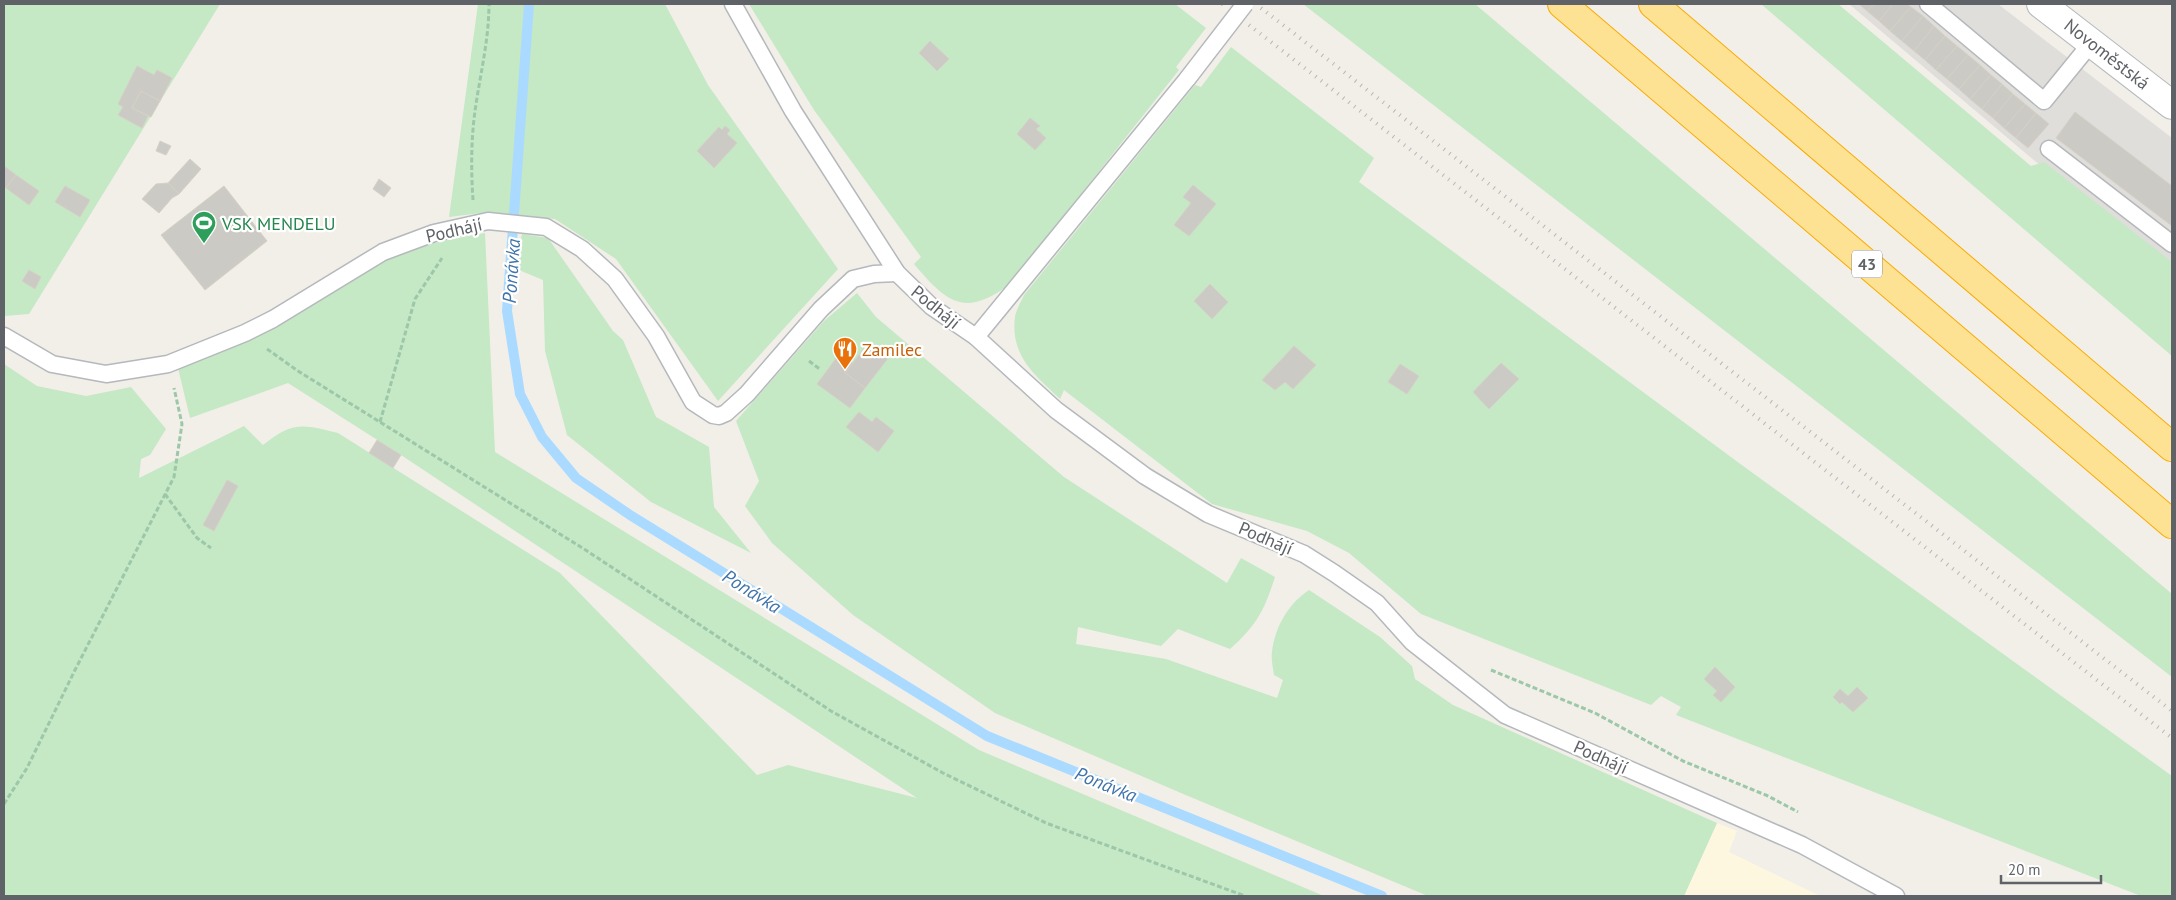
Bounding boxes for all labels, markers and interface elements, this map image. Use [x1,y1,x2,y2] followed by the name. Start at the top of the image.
[2060,13,2154,95] street label: Novoměstská
[191,210,217,244] sports icon: VSK MENDELU
[221,212,336,235] place label: VSK MENDELU
[424,212,485,248] street label: Podhájí
[497,237,525,304] water label: Ponávka
[1852,250,1882,278] road number: 43
[907,280,966,334] street label: Podhájí
[832,336,858,370] restaurant icon: Zamilec
[862,338,922,361] place label: Zamilec
[1235,516,1297,560] street label: Podhájí
[718,564,786,619] water label: Ponávka
[1570,735,1632,779] street label: Podhájí
[1072,761,1141,807] water label: Ponávka
[2001,852,2101,884] scale bar
[2008,860,2041,879] text: 20 m

